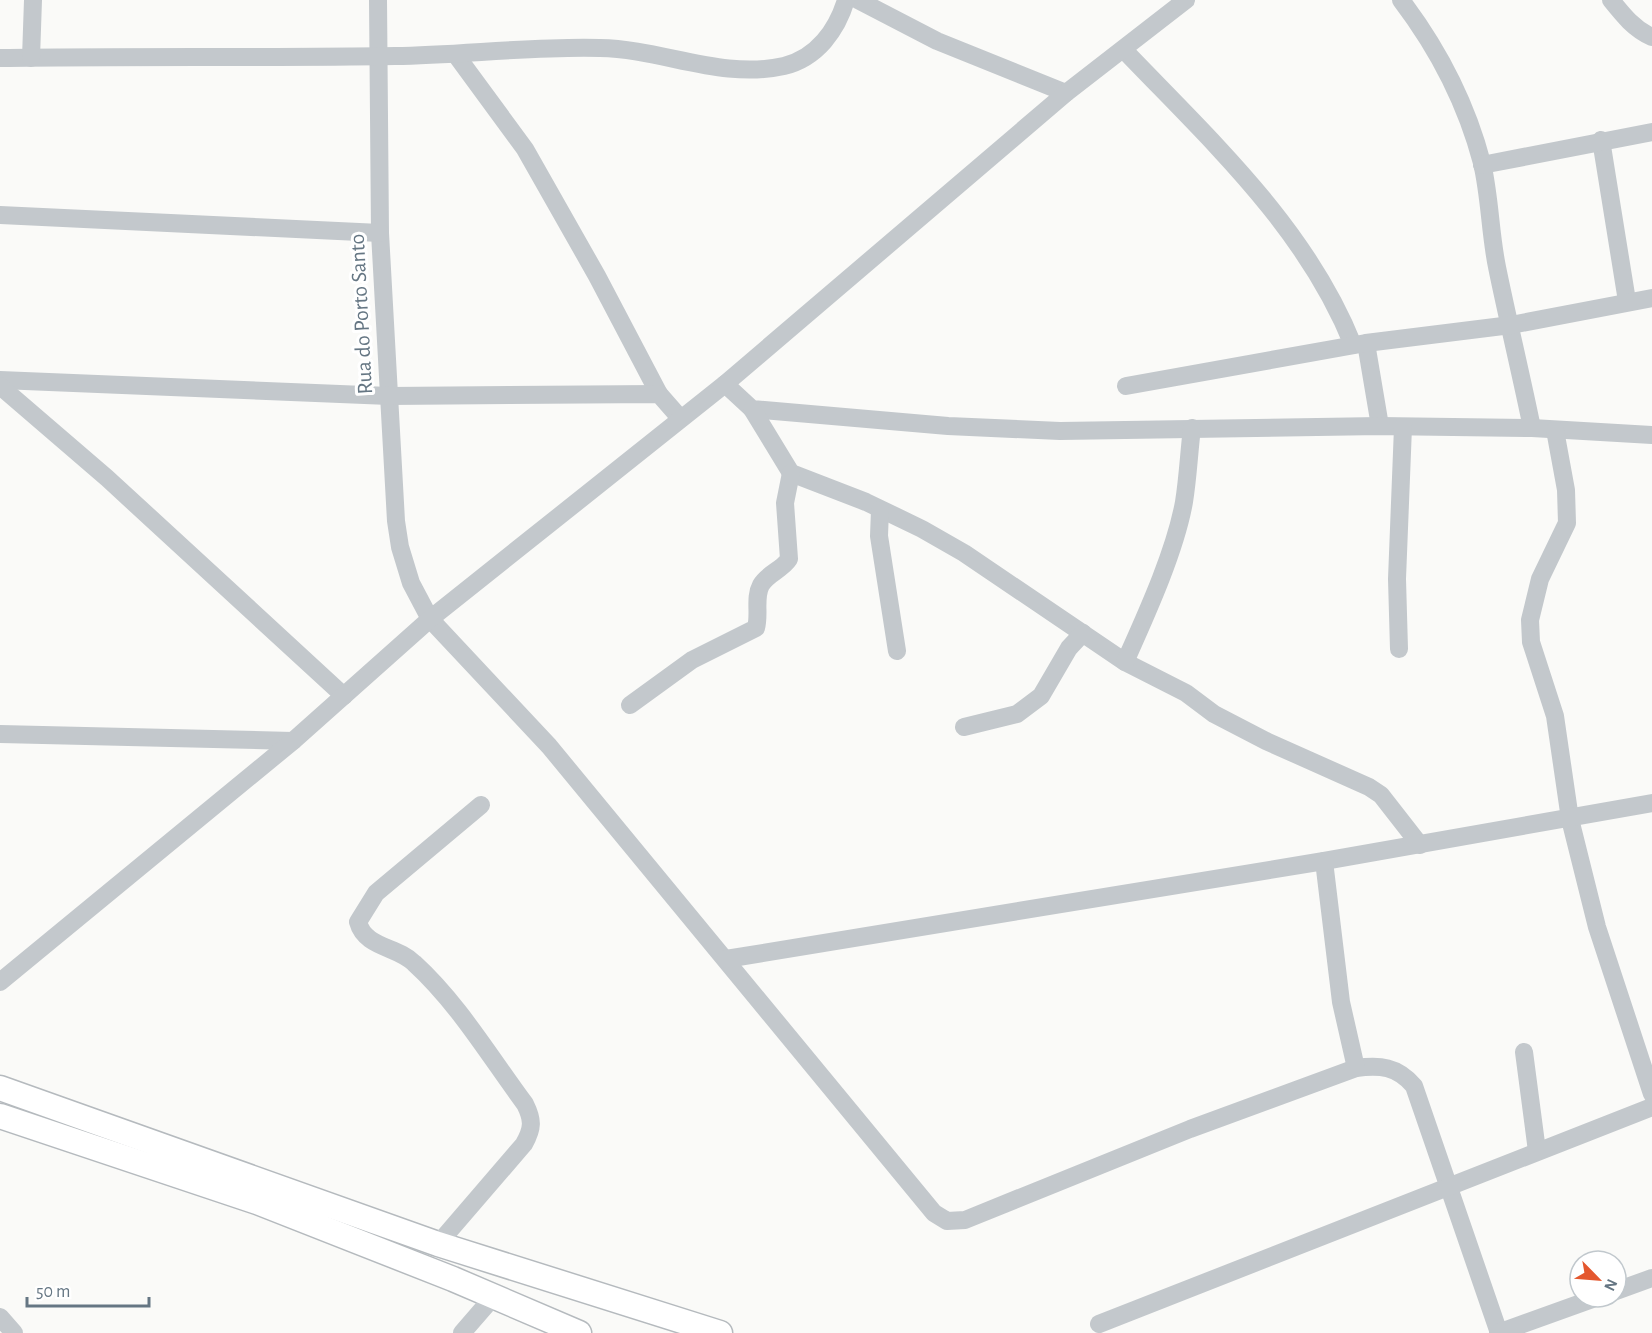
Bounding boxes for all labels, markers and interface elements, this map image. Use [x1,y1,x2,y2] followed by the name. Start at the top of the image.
[346,233,376,395] street label: Rua do Porto Santo
[1568,1249,1628,1309] north arrow
[27,1270,148,1308] scale bar
[1601,1276,1620,1293] text: N
[36,1283,70,1301] text: 50 m

